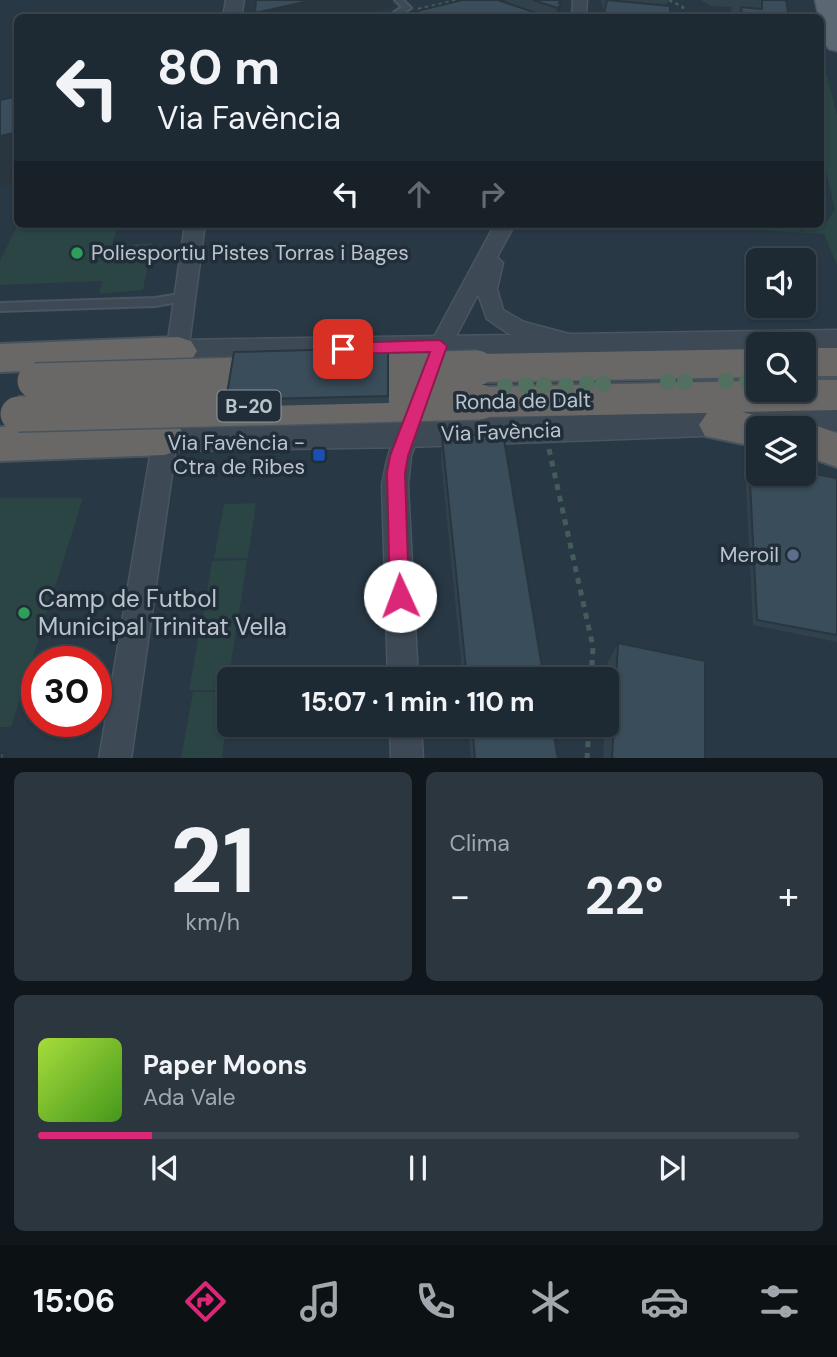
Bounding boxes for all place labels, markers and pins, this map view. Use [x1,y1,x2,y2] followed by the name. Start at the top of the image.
[91,239,409,267] place label: Poliesportiu Pistes Torras i Bages
[69,245,85,261] marker: Poliesportiu Pistes Torras i Bages
[313,319,373,379] pin
[167,429,305,481] place label: Via Favència - Ctra de Ribes
[311,447,327,463] marker: Via Favència - Ctra de Ribes
[720,541,779,569] place label: Meroil
[785,547,801,563] marker: Meroil
[38,583,287,642] place label: Camp de Futbol Municipal Trinitat Vella
[16,605,32,621] marker: Camp de Futbol Municipal Trinitat Vella

